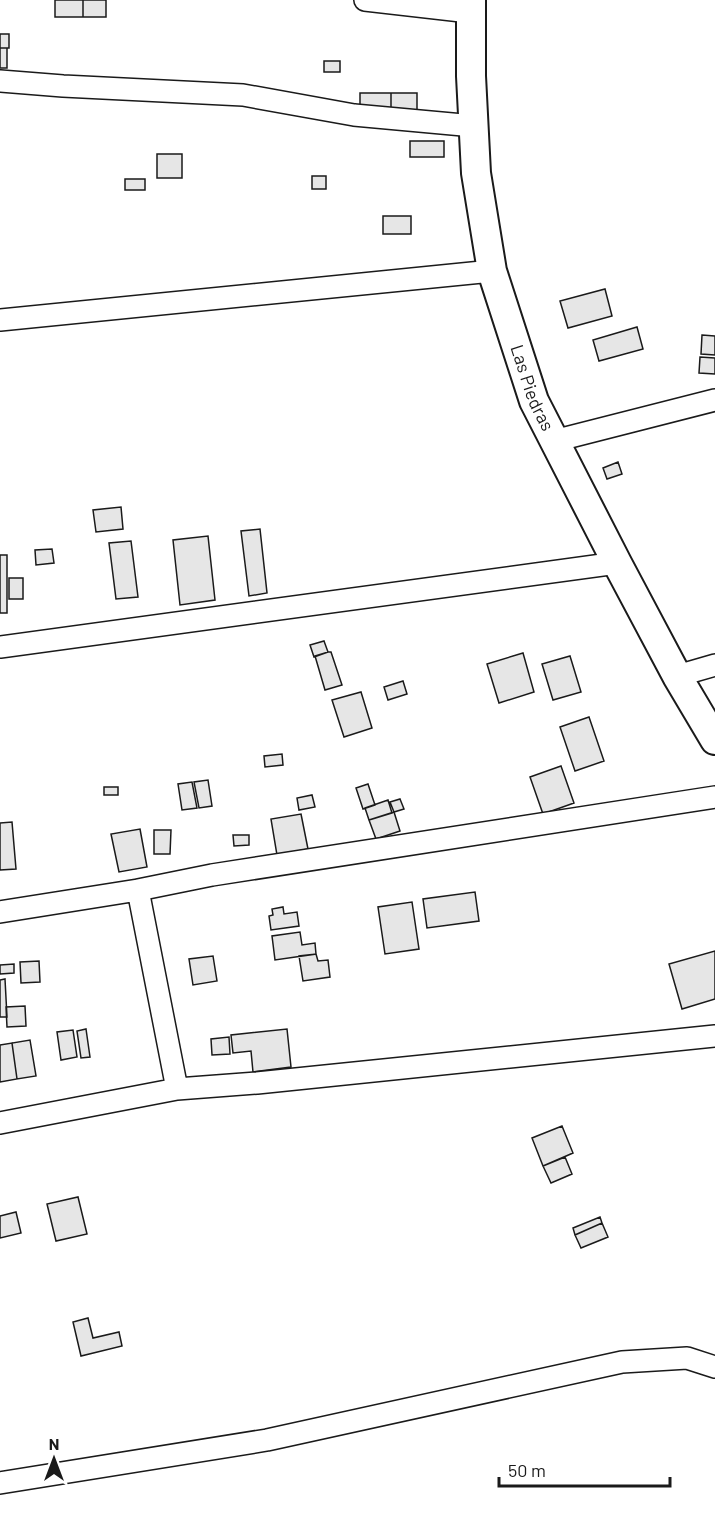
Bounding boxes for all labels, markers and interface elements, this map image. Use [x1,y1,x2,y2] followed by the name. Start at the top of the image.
[507,342,559,434] street label: Las Piedras
[24,1429,84,1489] north arrow
[49,1434,59,1453] text: N
[499,1450,670,1488] scale bar
[508,1459,546,1481] text: 50 m

